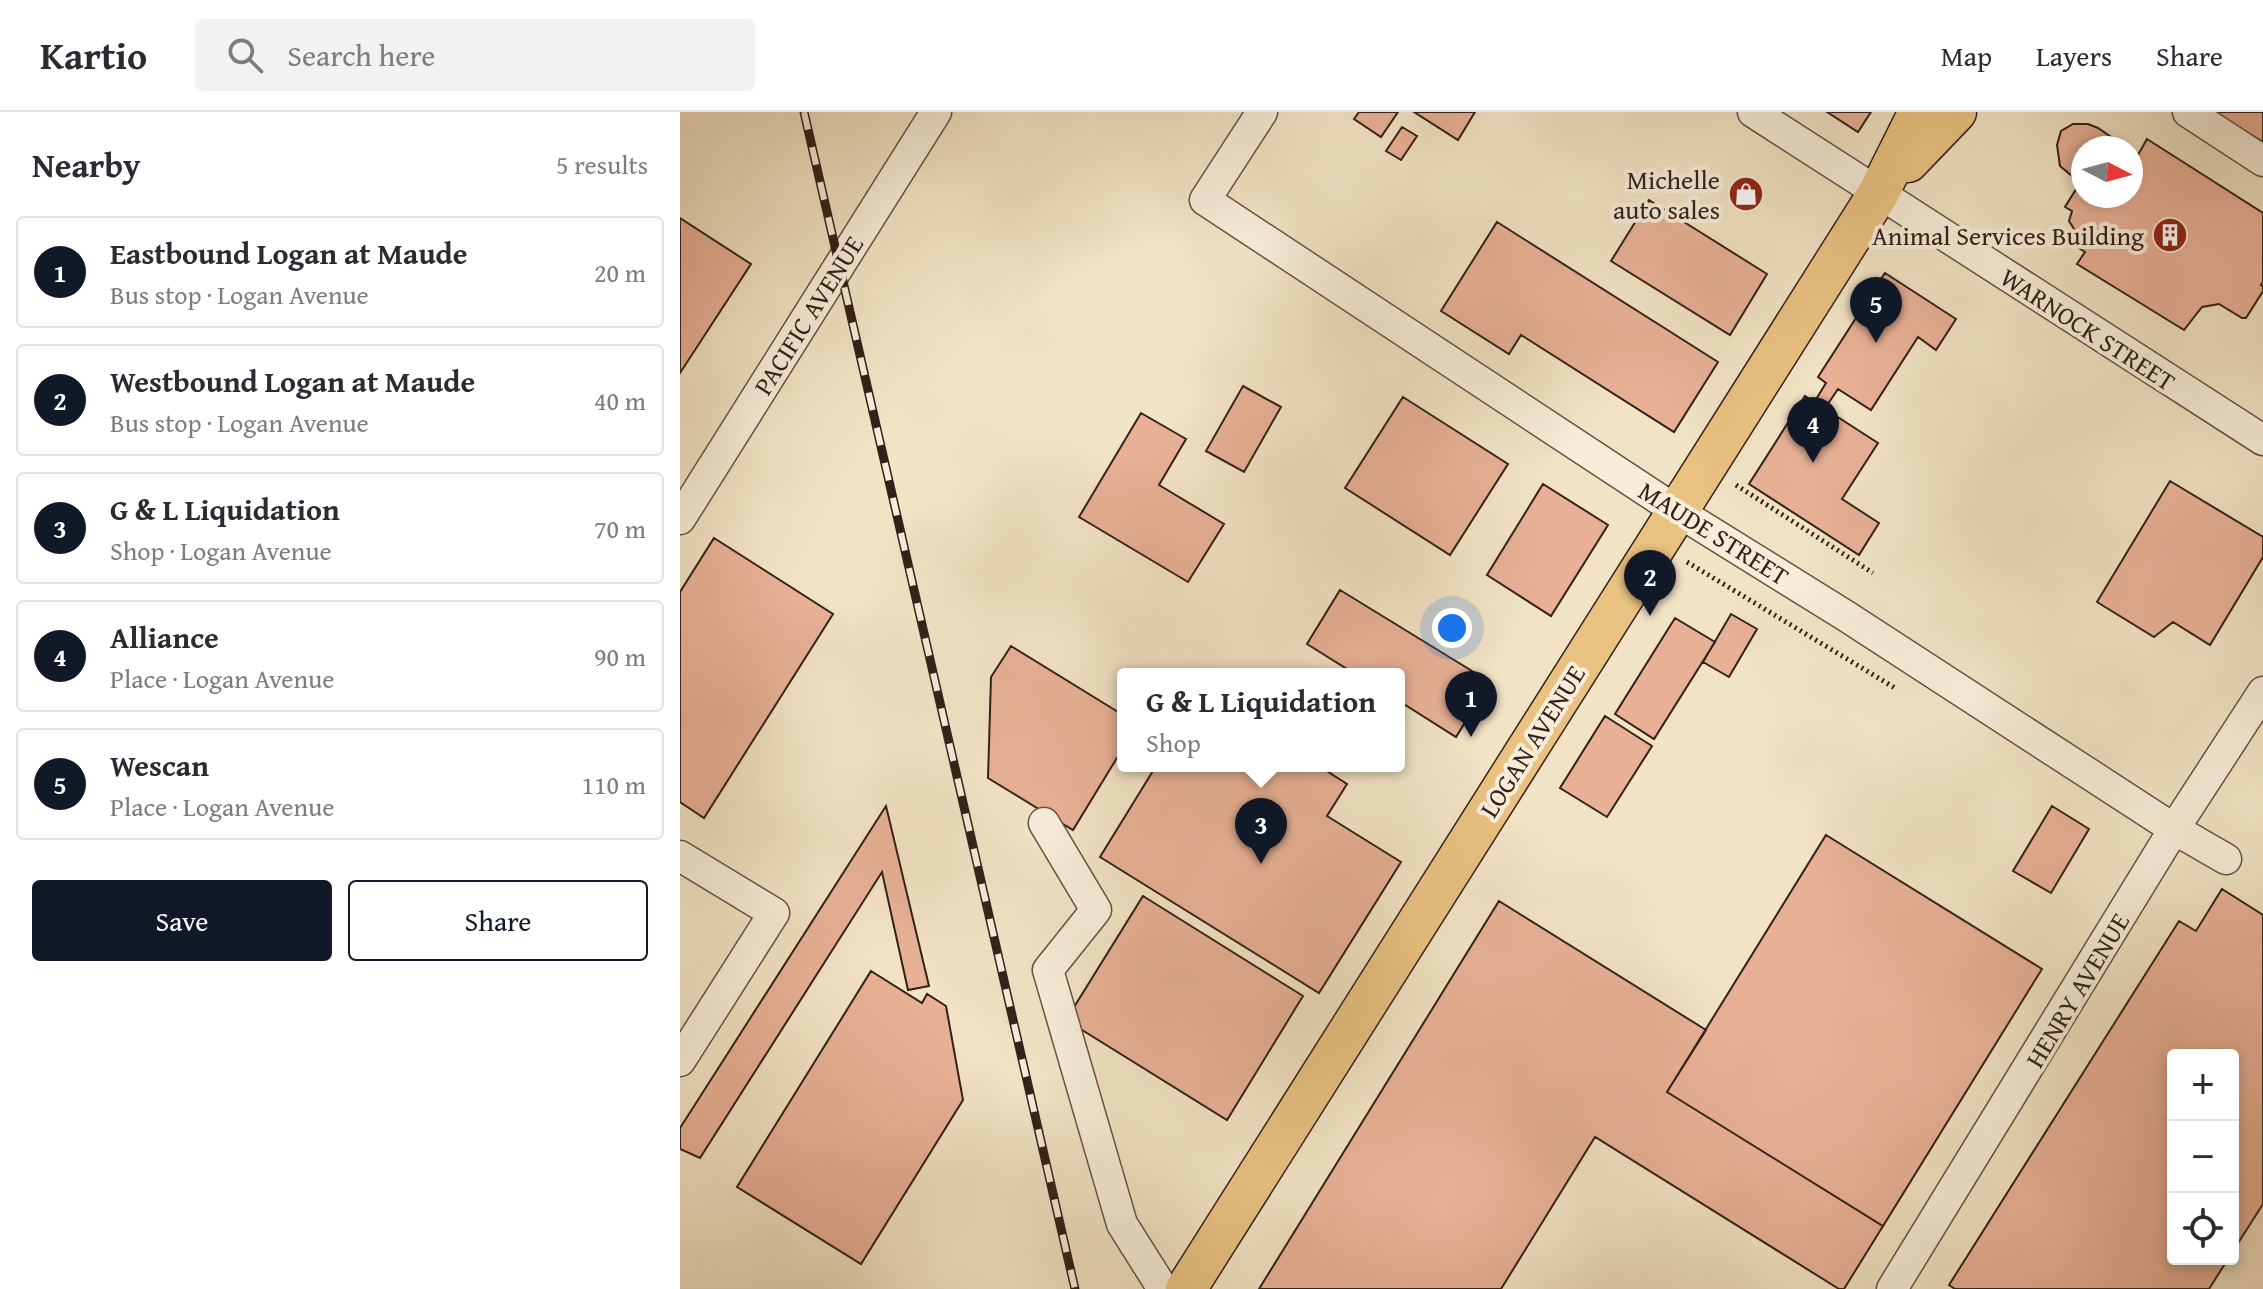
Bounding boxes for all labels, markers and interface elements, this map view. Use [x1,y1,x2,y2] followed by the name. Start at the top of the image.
[195,19,755,91] search box
[40,27,147,83] text: Kartio
[223,33,267,77] icon: search
[287,33,435,77] text: Search here
[1941,35,1992,76] text: Map
[2036,35,2112,76] text: Layers
[2156,35,2223,76] text: Share
[2071,136,2143,208] north arrow
[32,140,141,189] text: Nearby
[556,145,648,184] text: 5 results
[1613,160,1720,229] place label: Michelle auto sales
[1727,175,1765,213] shop icon: Michelle auto sales
[1872,216,2144,255] place label: Animal Services Building
[2151,216,2189,254] building icon: Animal Services Building
[743,228,873,402] street label: PACIFIC AVENUE
[110,231,468,275] text: Eastbound Logan at Maude
[53,253,67,292] text: 1
[594,253,646,292] text: 20 m
[1993,258,2184,401] street label: WARNOCK STREET
[110,275,369,314] text: Bus stop · Logan Avenue
[1850,277,1902,343] pin: 5
[110,359,475,403] text: Westbound Logan at Maude
[53,381,67,420] text: 2
[594,381,646,420] text: 40 m
[1787,397,1839,463] pin: 4
[110,403,369,442] text: Bus stop · Logan Avenue
[1631,471,1797,595] street label: MAUDE STREET
[110,487,340,531] text: G & L Liquidation
[53,509,67,548] text: 3
[594,509,646,548] text: 70 m
[110,531,332,570] text: Shop · Logan Avenue
[1624,550,1676,616] pin: 2
[1432,608,1472,648] your location
[110,615,219,659] text: Alliance
[53,637,67,676] text: 4
[594,637,646,676] text: 90 m
[1470,657,1594,825] street label: LOGAN AVENUE
[110,659,334,698] text: Place · Logan Avenue
[1117,668,1405,772] popup
[1445,671,1497,737] pin: 1
[1146,679,1376,723] text: G & L Liquidation
[1146,723,1201,762] text: Shop
[110,743,209,787] text: Wescan
[53,765,67,804] text: 5
[581,765,646,804] text: 110 m
[110,787,334,826] text: Place · Logan Avenue
[1235,798,1287,864] pin: 3
[32,880,332,961] button: Save
[348,880,648,961] button: Share
[2015,905,2139,1075] street label: HENRY AVENUE
[2167,1049,2239,1265] map controls
[2167,1049,2239,1121] button: +
[2167,1121,2239,1193] button: −
[2167,1193,2239,1265] button: locate

